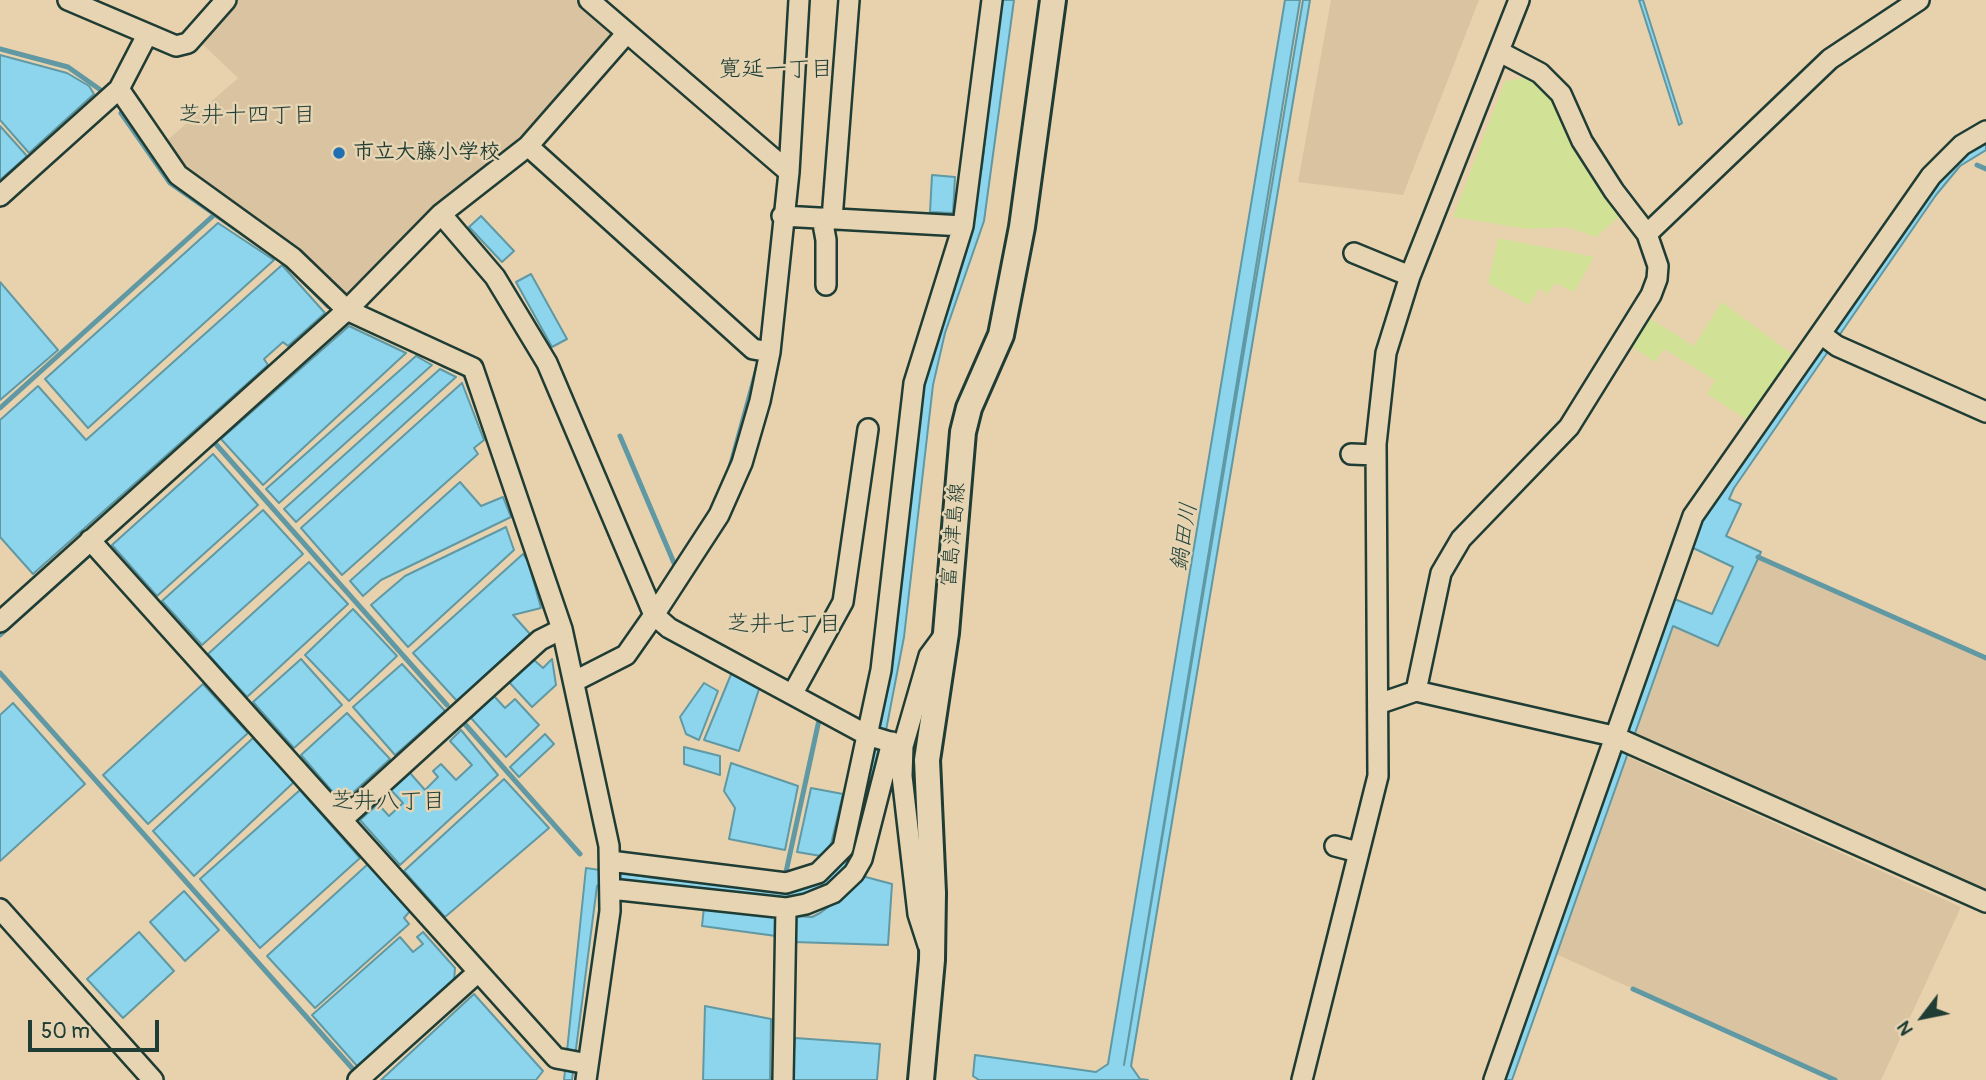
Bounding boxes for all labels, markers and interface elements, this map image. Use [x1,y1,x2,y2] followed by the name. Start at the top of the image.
[719,56,833,84] district label: 寛延一丁目
[178,102,316,130] district label: 芝井十四丁目
[353,140,500,166] place label: 市立大藤小学校
[331,145,347,161] marker: 市立大藤小学校
[937,482,971,588] street label: 富島津島線
[1166,501,1204,573] water label: 鍋田川
[727,611,841,639] district label: 芝井七丁目
[331,788,445,816] district label: 芝井八丁目
[1888,982,1958,1052] north arrow
[32,1006,163,1050] scale bar
[1892,1016,1919,1040] text: N
[41,1018,90,1045] text: 50 m

